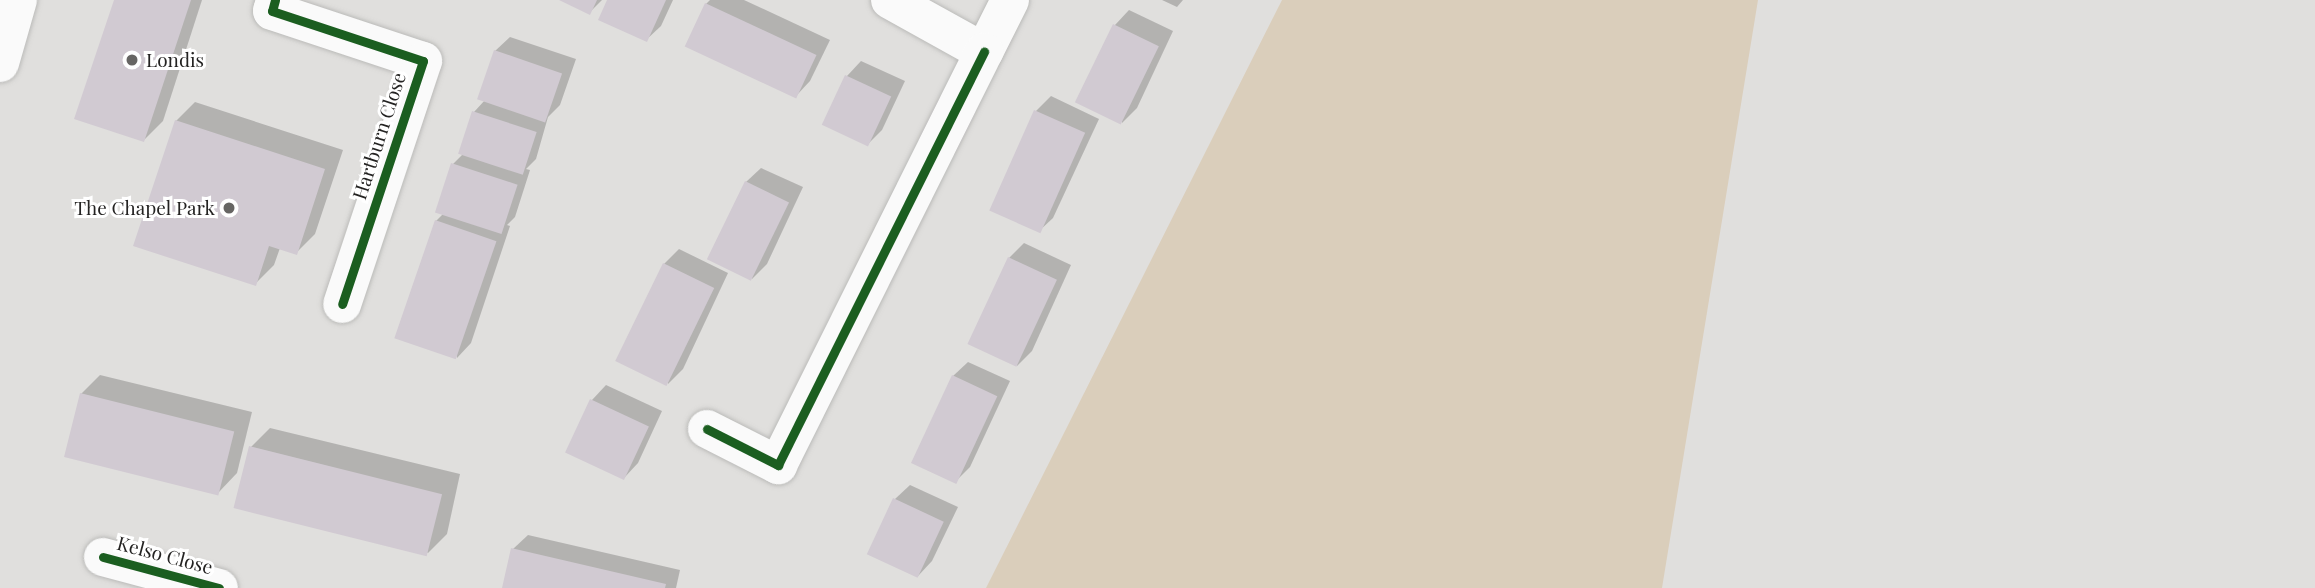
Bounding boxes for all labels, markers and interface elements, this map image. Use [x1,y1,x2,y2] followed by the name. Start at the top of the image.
[146,49,204,71] place label: Londis
[124,52,140,68] marker: Londis
[348,70,410,202] street label: Hartburn Close
[74,197,215,219] place label: The Chapel Park
[221,200,237,216] marker: The Chapel Park
[115,531,215,579] street label: Kelso Close

